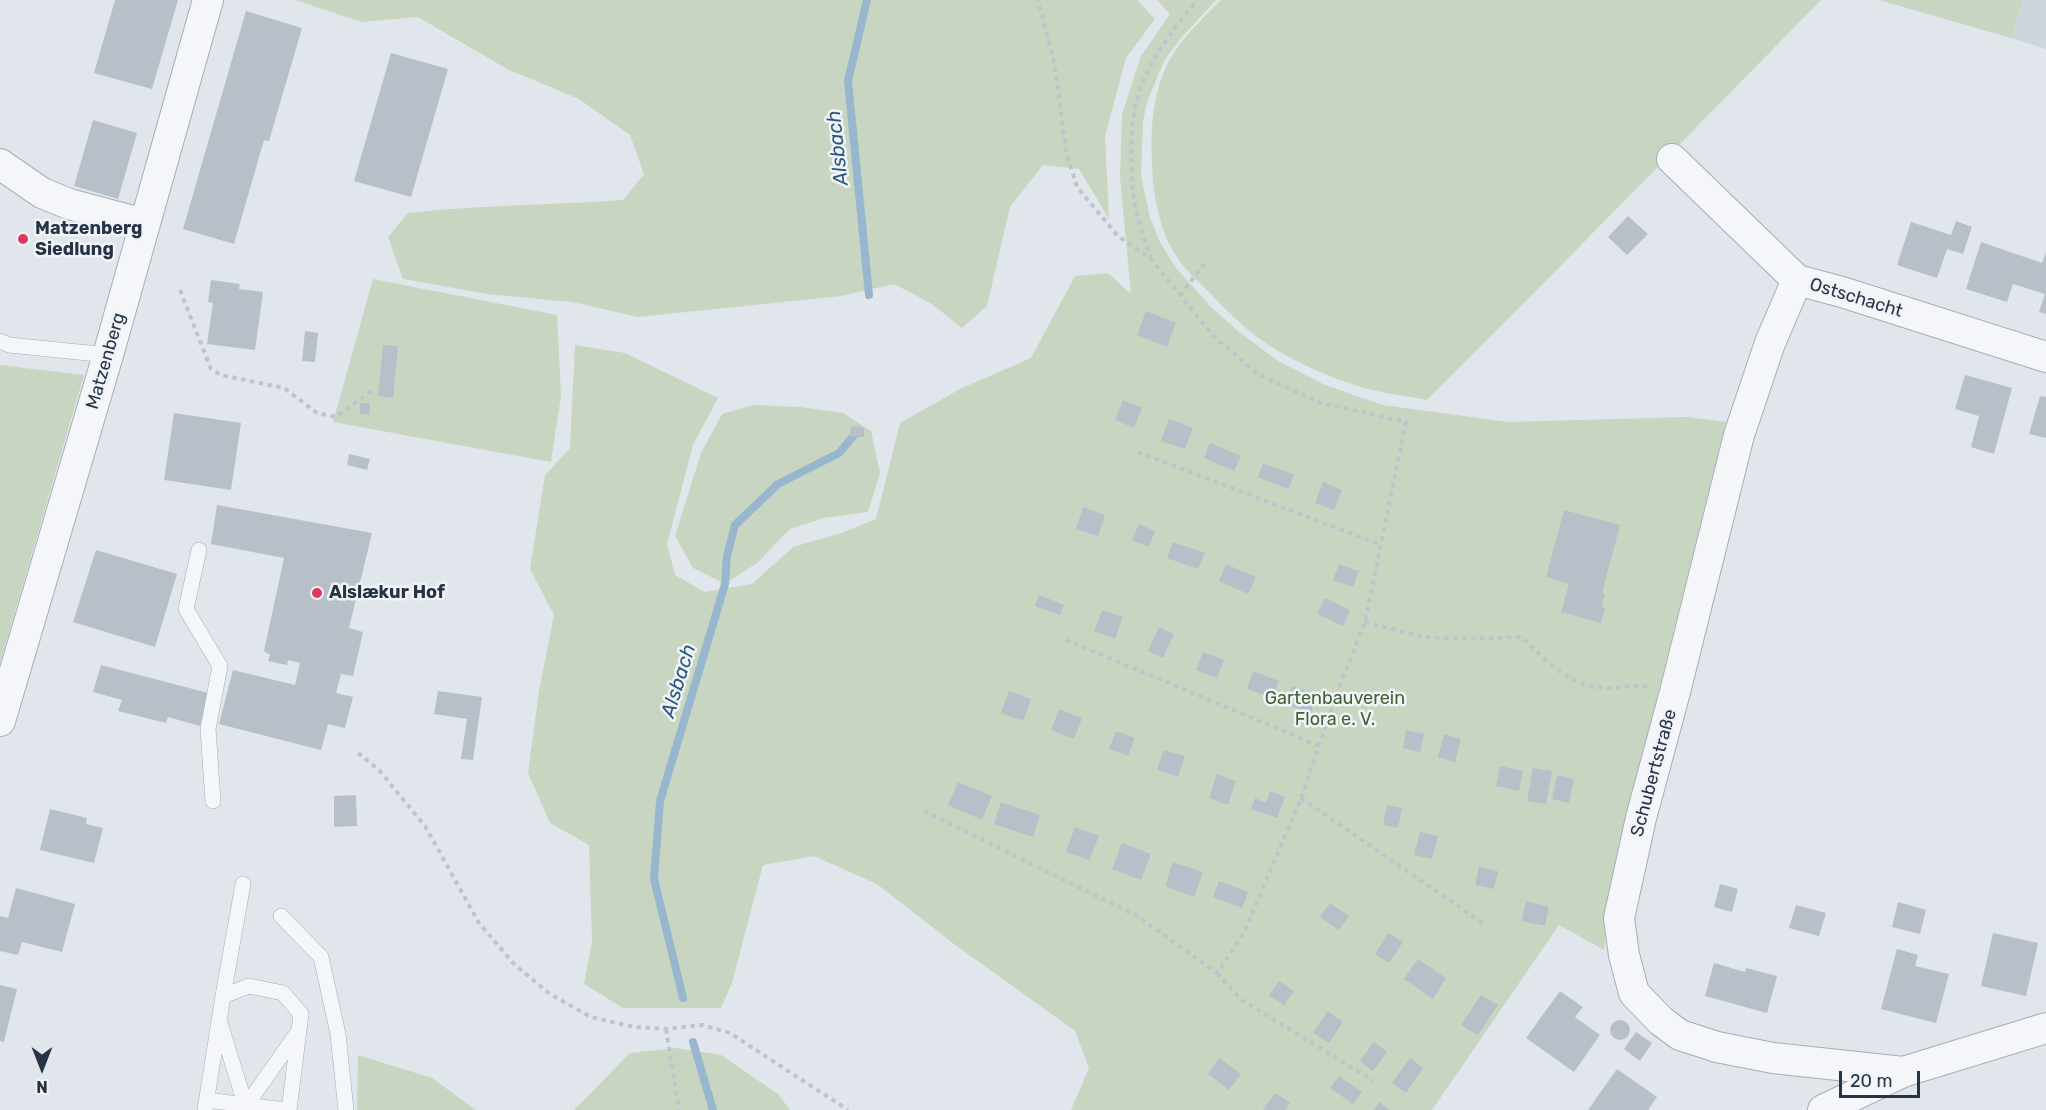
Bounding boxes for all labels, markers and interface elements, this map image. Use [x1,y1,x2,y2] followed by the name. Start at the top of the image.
[822,109,854,187] water label: Alsbach
[35,218,143,260] place label: Matzenberg Siedlung
[16,232,30,246] marker: Matzenberg Siedlung
[1807,274,1905,322] street label: Ostschacht
[82,310,130,412] street label: Matzenberg
[329,582,445,604] place label: Alslækur Hof
[310,586,324,600] marker: Alslækur Hof
[657,641,701,721] water label: Alsbach
[1265,688,1405,730] park label: Gartenbauverein Flora e. V.
[1627,707,1681,839] street label: Schubertstraße
[12,1038,72,1098] north arrow
[1842,1059,1923,1097] scale bar
[1850,1070,1892,1092] text: 20 m
[36,1077,48,1096] text: N

